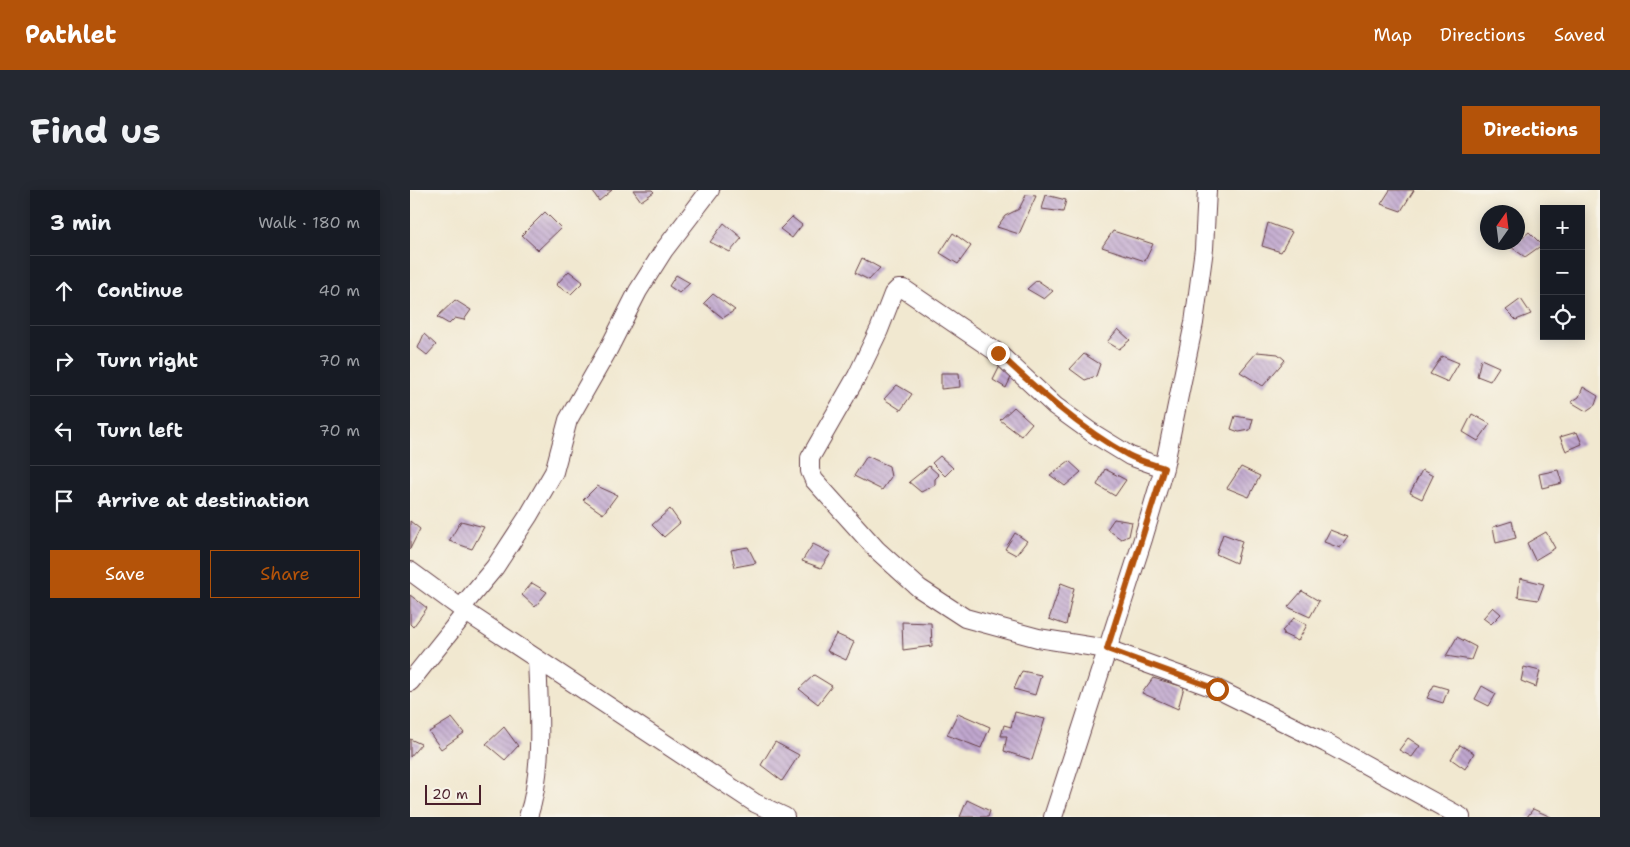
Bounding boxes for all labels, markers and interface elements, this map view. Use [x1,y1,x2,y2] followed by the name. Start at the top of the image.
[25,19,116,51] text: Pathlet
[1374,23,1412,47] text: Map
[1440,23,1526,47] text: Directions
[1554,23,1605,47] text: Saved
[1462,106,1600,154] button: Directions
[30,107,161,154] text: Find us
[1480,205,1525,250] north arrow
[1540,205,1585,340] map controls
[1540,205,1585,250] button: +
[50,209,111,237] text: 3 min
[258,212,360,233] text: Walk · 180 m
[1540,250,1585,295] button: −
[50,277,78,305] icon: ahead
[97,278,183,303] text: Continue
[318,280,360,301] text: 40 m
[1540,295,1585,340] button: locate
[987,342,1010,365] route end
[50,347,78,375] icon: right
[97,348,198,373] text: Turn right
[319,350,360,371] text: 70 m
[50,417,78,445] icon: left
[97,418,183,443] text: Turn left
[319,420,360,441] text: 70 m
[50,487,78,515] icon: arrive
[97,488,309,513] text: Arrive at destination
[50,550,200,598] button: Save
[210,550,360,598] button: Share
[1206,678,1229,701] route start
[425,782,481,805] scale bar
[432,785,468,803] text: 20 m

